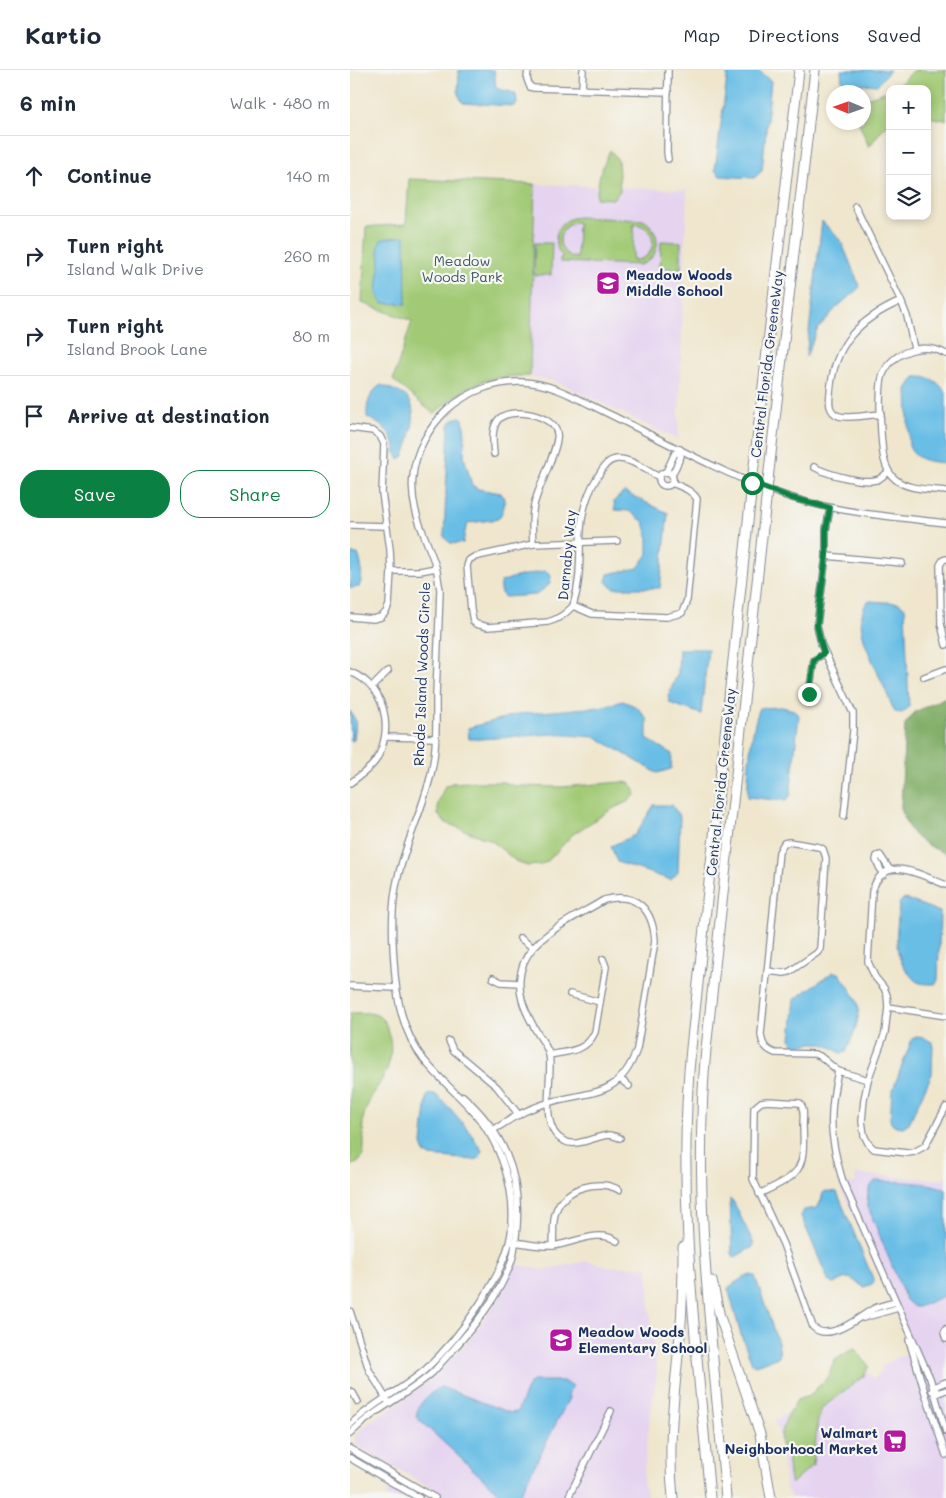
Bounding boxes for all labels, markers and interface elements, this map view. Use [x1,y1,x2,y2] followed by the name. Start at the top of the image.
[25,19,101,50] text: Kartio
[683,23,720,47] text: Map
[748,23,840,47] text: Directions
[868,23,921,47] text: Saved
[826,85,871,130] north arrow
[886,85,931,220] map controls
[886,85,931,130] button: +
[20,89,76,116] text: 6 min
[229,92,330,113] text: Walk · 480 m
[886,130,931,175] button: −
[20,162,48,190] icon: ahead
[67,163,152,188] text: Continue
[286,165,330,186] text: 140 m
[886,175,931,220] button: layers
[67,233,164,258] text: Turn right
[20,242,48,270] icon: right
[284,245,330,266] text: 260 m
[422,251,502,286] park label: Meadow Woods Park
[67,258,204,279] text: Island Walk Drive
[626,265,732,300] place label: Meadow Woods Middle School
[746,269,787,459] street label: Central Florida GreeneWay
[595,270,621,296] school or university icon: Meadow Woods Middle School
[67,313,164,338] text: Turn right
[20,322,48,350] icon: right
[293,325,330,346] text: 80 m
[67,338,208,359] text: Island Brook Lane
[20,402,48,430] icon: arrive
[67,403,270,428] text: Arrive at destination
[20,470,170,518] button: Save
[180,470,330,518] button: Share
[741,472,764,495] route start
[553,509,580,601] street label: Darnaby Way
[409,582,434,766] street label: Rhode Island Woods Circle
[798,683,821,706] route end
[701,687,740,877] street label: Central Florida GreeneWay
[578,1322,707,1357] place label: Meadow Woods Elementary School
[548,1327,574,1353] school or university icon: Meadow Woods Elementary School
[725,1423,878,1458] place label: Walmart Neighborhood Market
[882,1428,908,1454] supermarket icon: Walmart Neighborhood Market

